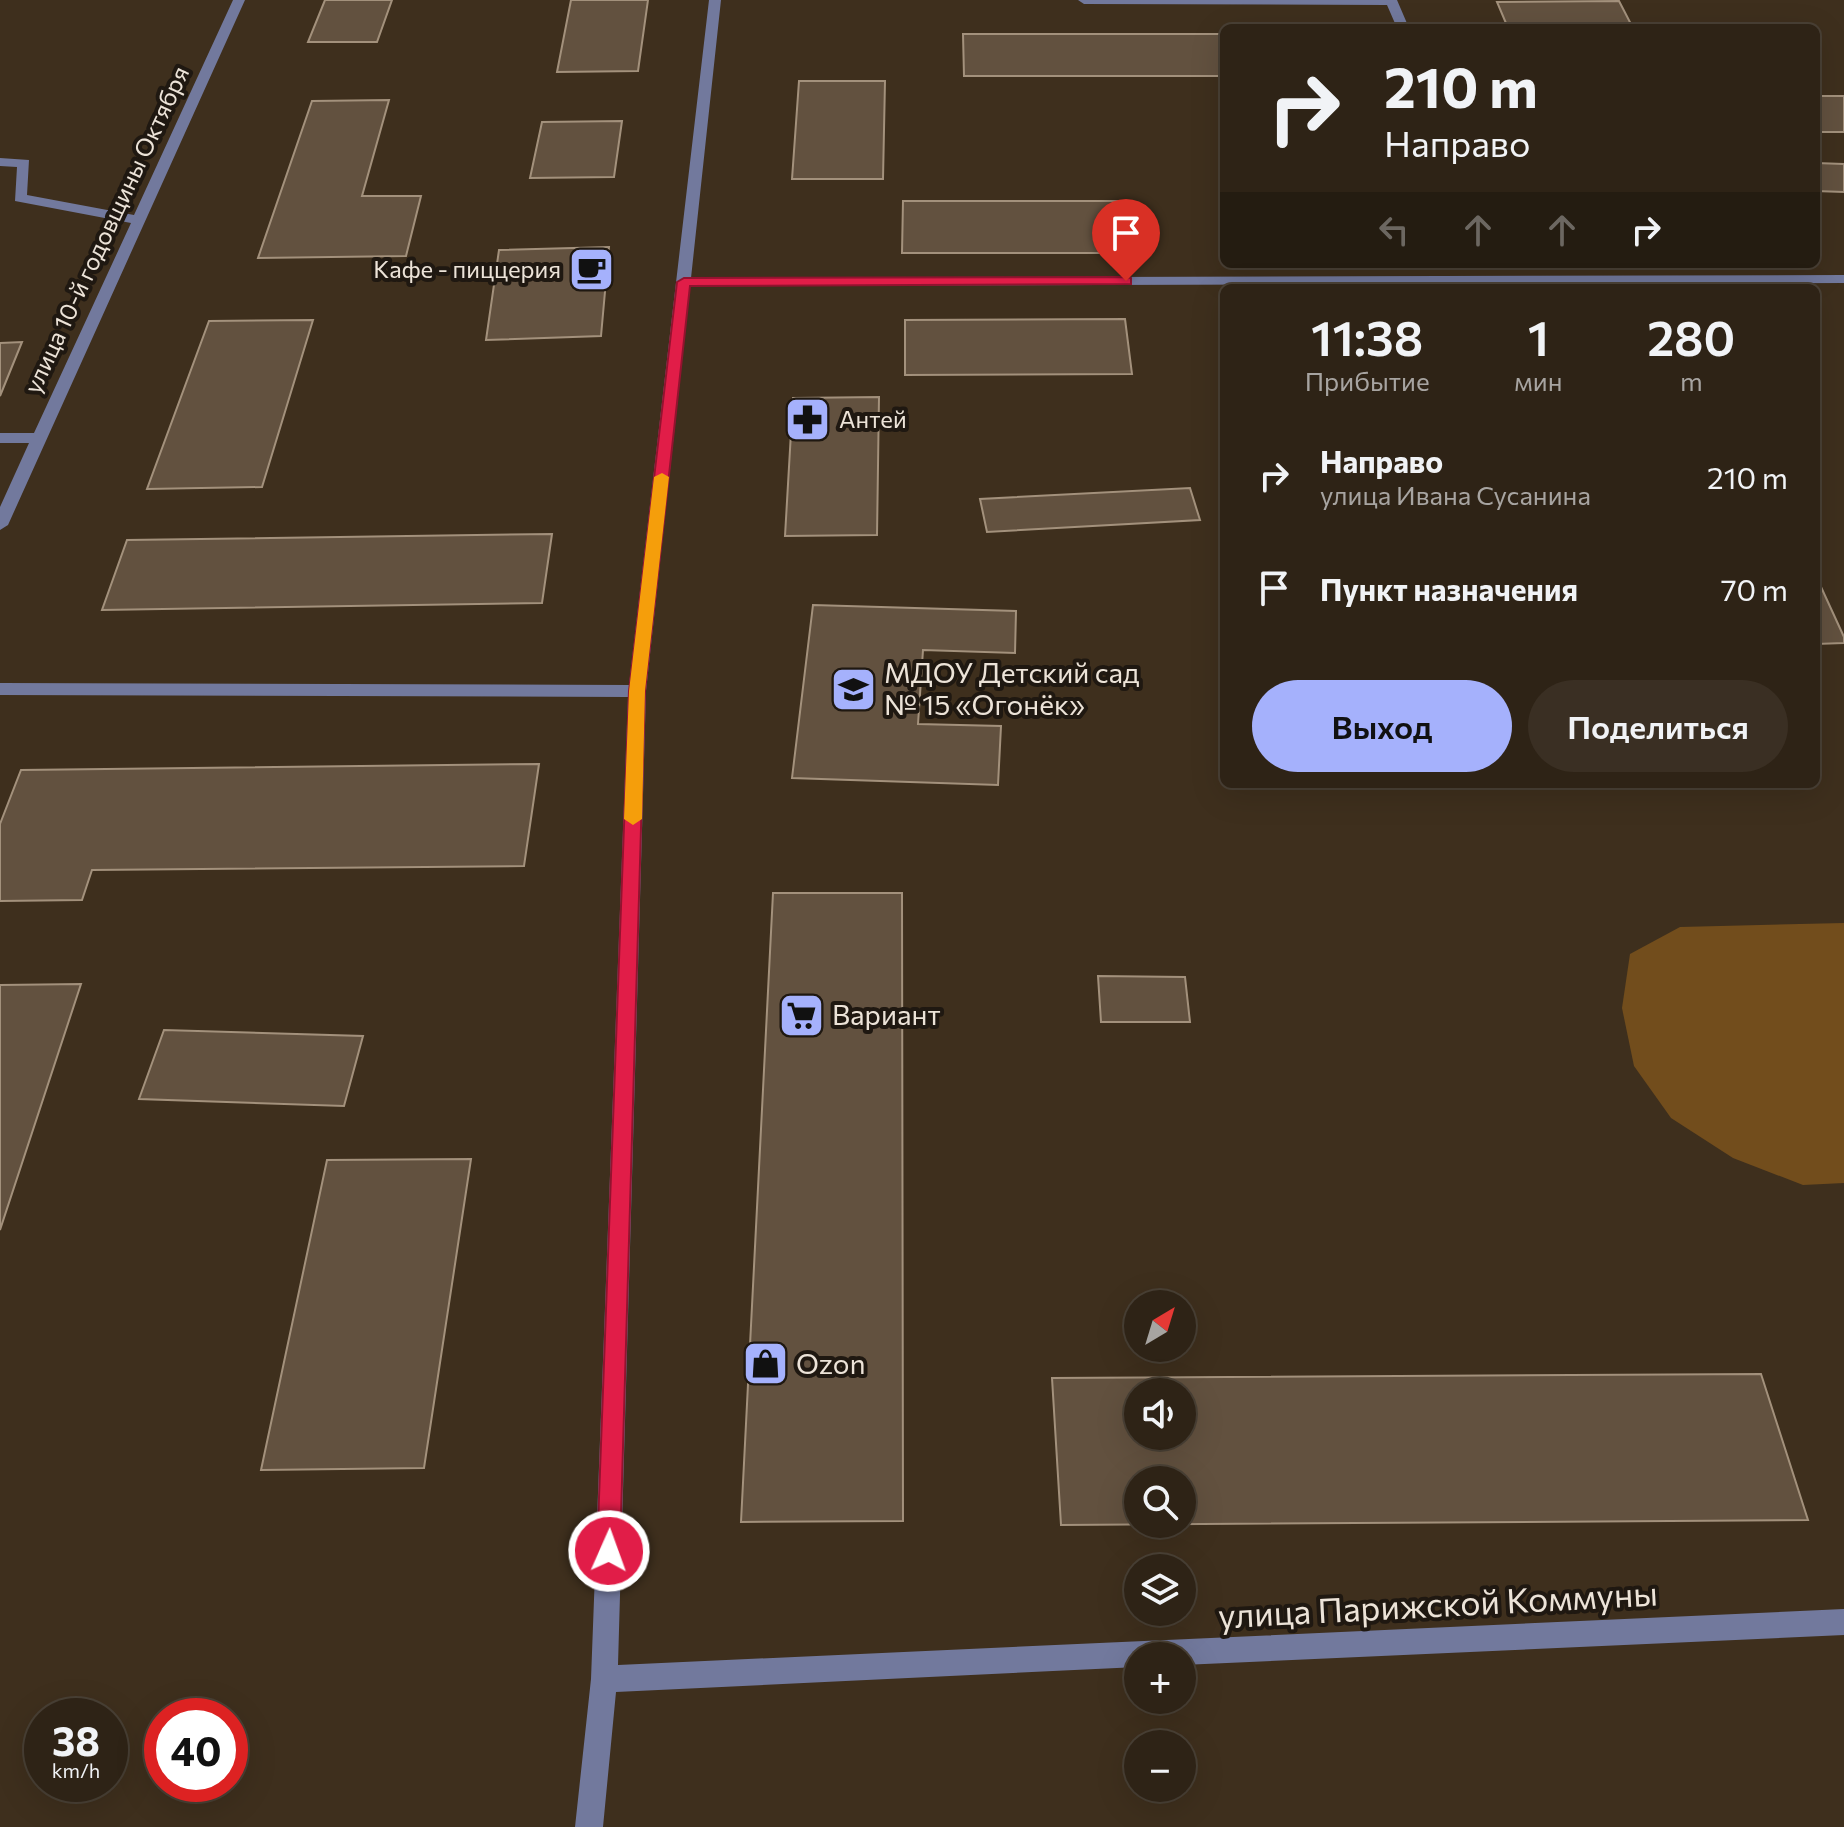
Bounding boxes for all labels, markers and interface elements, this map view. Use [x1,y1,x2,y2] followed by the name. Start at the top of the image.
[1384,51,1538,120] text: 210 m
[1252,56,1356,160] icon: right
[17,61,194,398] street label: улица 10-й годовщины Октября
[1384,120,1530,164] text: Направо
[1092,199,1160,281] pin
[1372,208,1416,252] icon: left
[1456,208,1500,252] icon: ahead
[1540,208,1584,252] icon: ahead
[1624,208,1668,252] icon: right
[1104,211,1148,255] icon: arrive
[568,246,616,294] cafe icon: Кафе - пиццерия
[373,254,561,283] place label: Кафе - пиццерия
[1311,307,1423,366] text: 11:38
[1528,307,1549,366] text: 1
[1647,307,1735,366] text: 280
[1305,365,1430,396] text: Прибытие
[1514,365,1563,396] text: мин
[1680,365,1703,396] text: m
[784,396,832,444] pharmacy icon: Антей
[839,404,907,433] place label: Антей
[1320,442,1443,479] text: Направо
[1252,454,1296,498] icon: right
[1707,458,1788,495] text: 210 m
[1320,479,1591,510] text: улица Ивана Сусанина
[1252,566,1296,610] icon: arrive
[1320,570,1578,607] text: Пункт назначения
[1721,570,1788,607] text: 70 m
[884,655,1139,721] place label: МДОУ Детский сад № 15 «Огонёк»
[829,665,877,713] school or university icon: МДОУ Детский сад № 15 «Огонёк»
[1252,680,1512,772] button: Выход
[1528,680,1788,772] button: Поделиться
[777,991,825,1039] supermarket icon: Вариант
[832,997,941,1031] place label: Вариант
[1124,1290,1196,1362] north arrow
[1124,1290,1196,1802] map controls
[741,1340,789,1388] shop icon: Ozon
[796,1346,866,1380] place label: Ozon
[1124,1378,1196,1450] button: sound
[1124,1466,1196,1538] button: search
[567,1509,651,1593] position arrow
[1124,1554,1196,1626] button: layers
[1217,1571,1659,1635] street label: улица Парижской Коммуны
[1124,1642,1196,1714] button: +
[144,1698,248,1802] speed limit sign: 40
[52,1715,100,1764] text: 38
[1124,1730,1196,1802] button: −
[52,1758,100,1782] text: km/h

